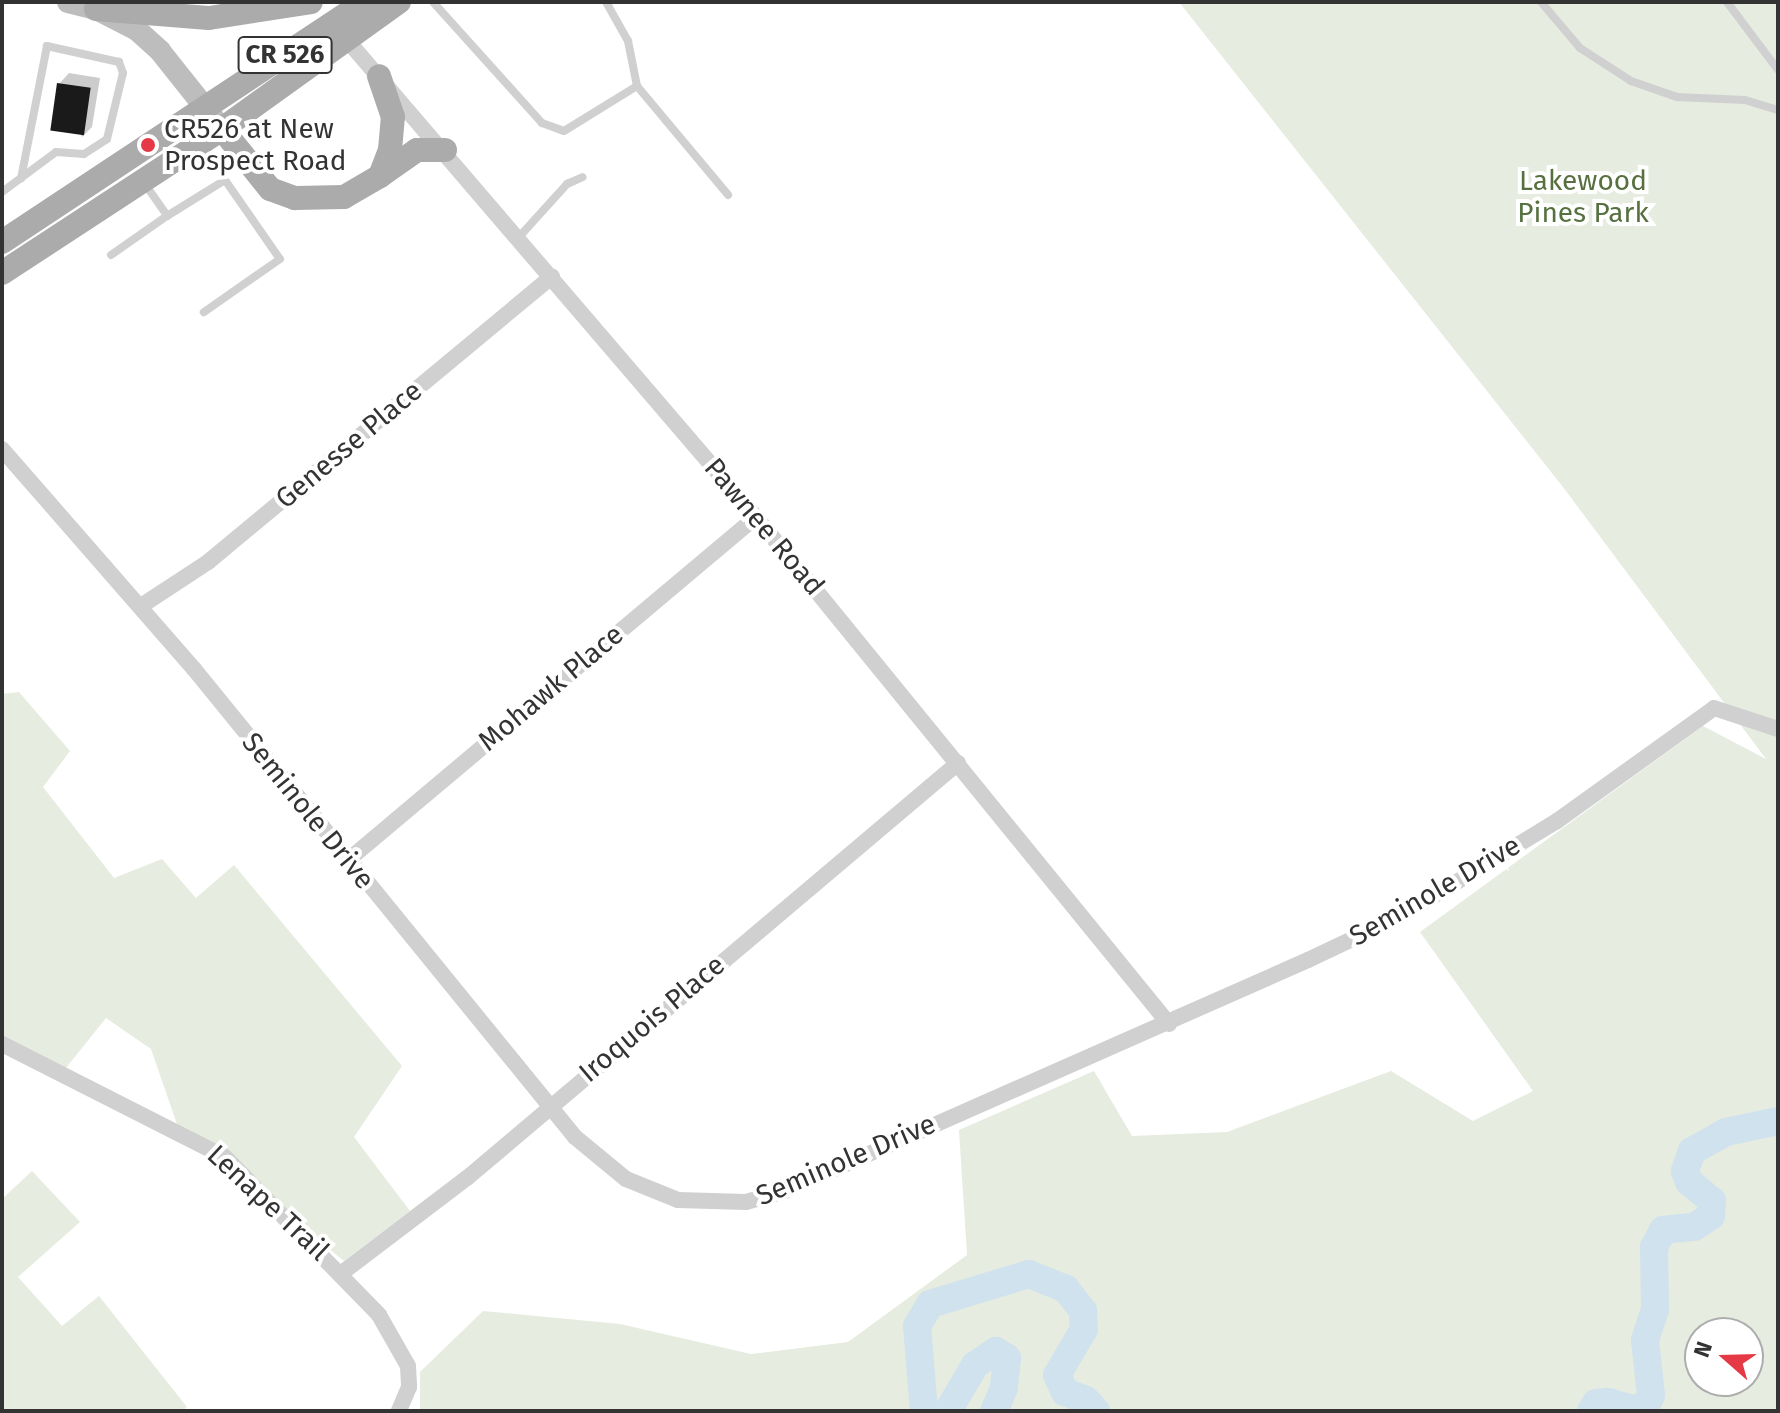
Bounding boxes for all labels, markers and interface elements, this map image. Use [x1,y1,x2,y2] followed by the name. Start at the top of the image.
[237,33,333,77] road number: CR 526
[164,112,346,178] place label: CR526 at New Prospect Road
[139,136,157,154] marker: CR526 at New Prospect Road
[1517,164,1649,230] park label: Lakewood Pines Park
[269,374,429,516] street label: Genesse Place
[697,452,831,602] street label: Pawnee Road
[472,618,630,758] street label: Mohawk Place
[235,726,381,896] street label: Seminole Drive
[1344,829,1526,953] street label: Seminole Drive
[572,948,732,1090] street label: Iroquois Place
[751,1107,941,1213] street label: Seminole Drive
[200,1138,336,1268] street label: Lenape Trail
[1684,1317,1764,1397] north arrow
[1688,1338,1718,1361] text: N

